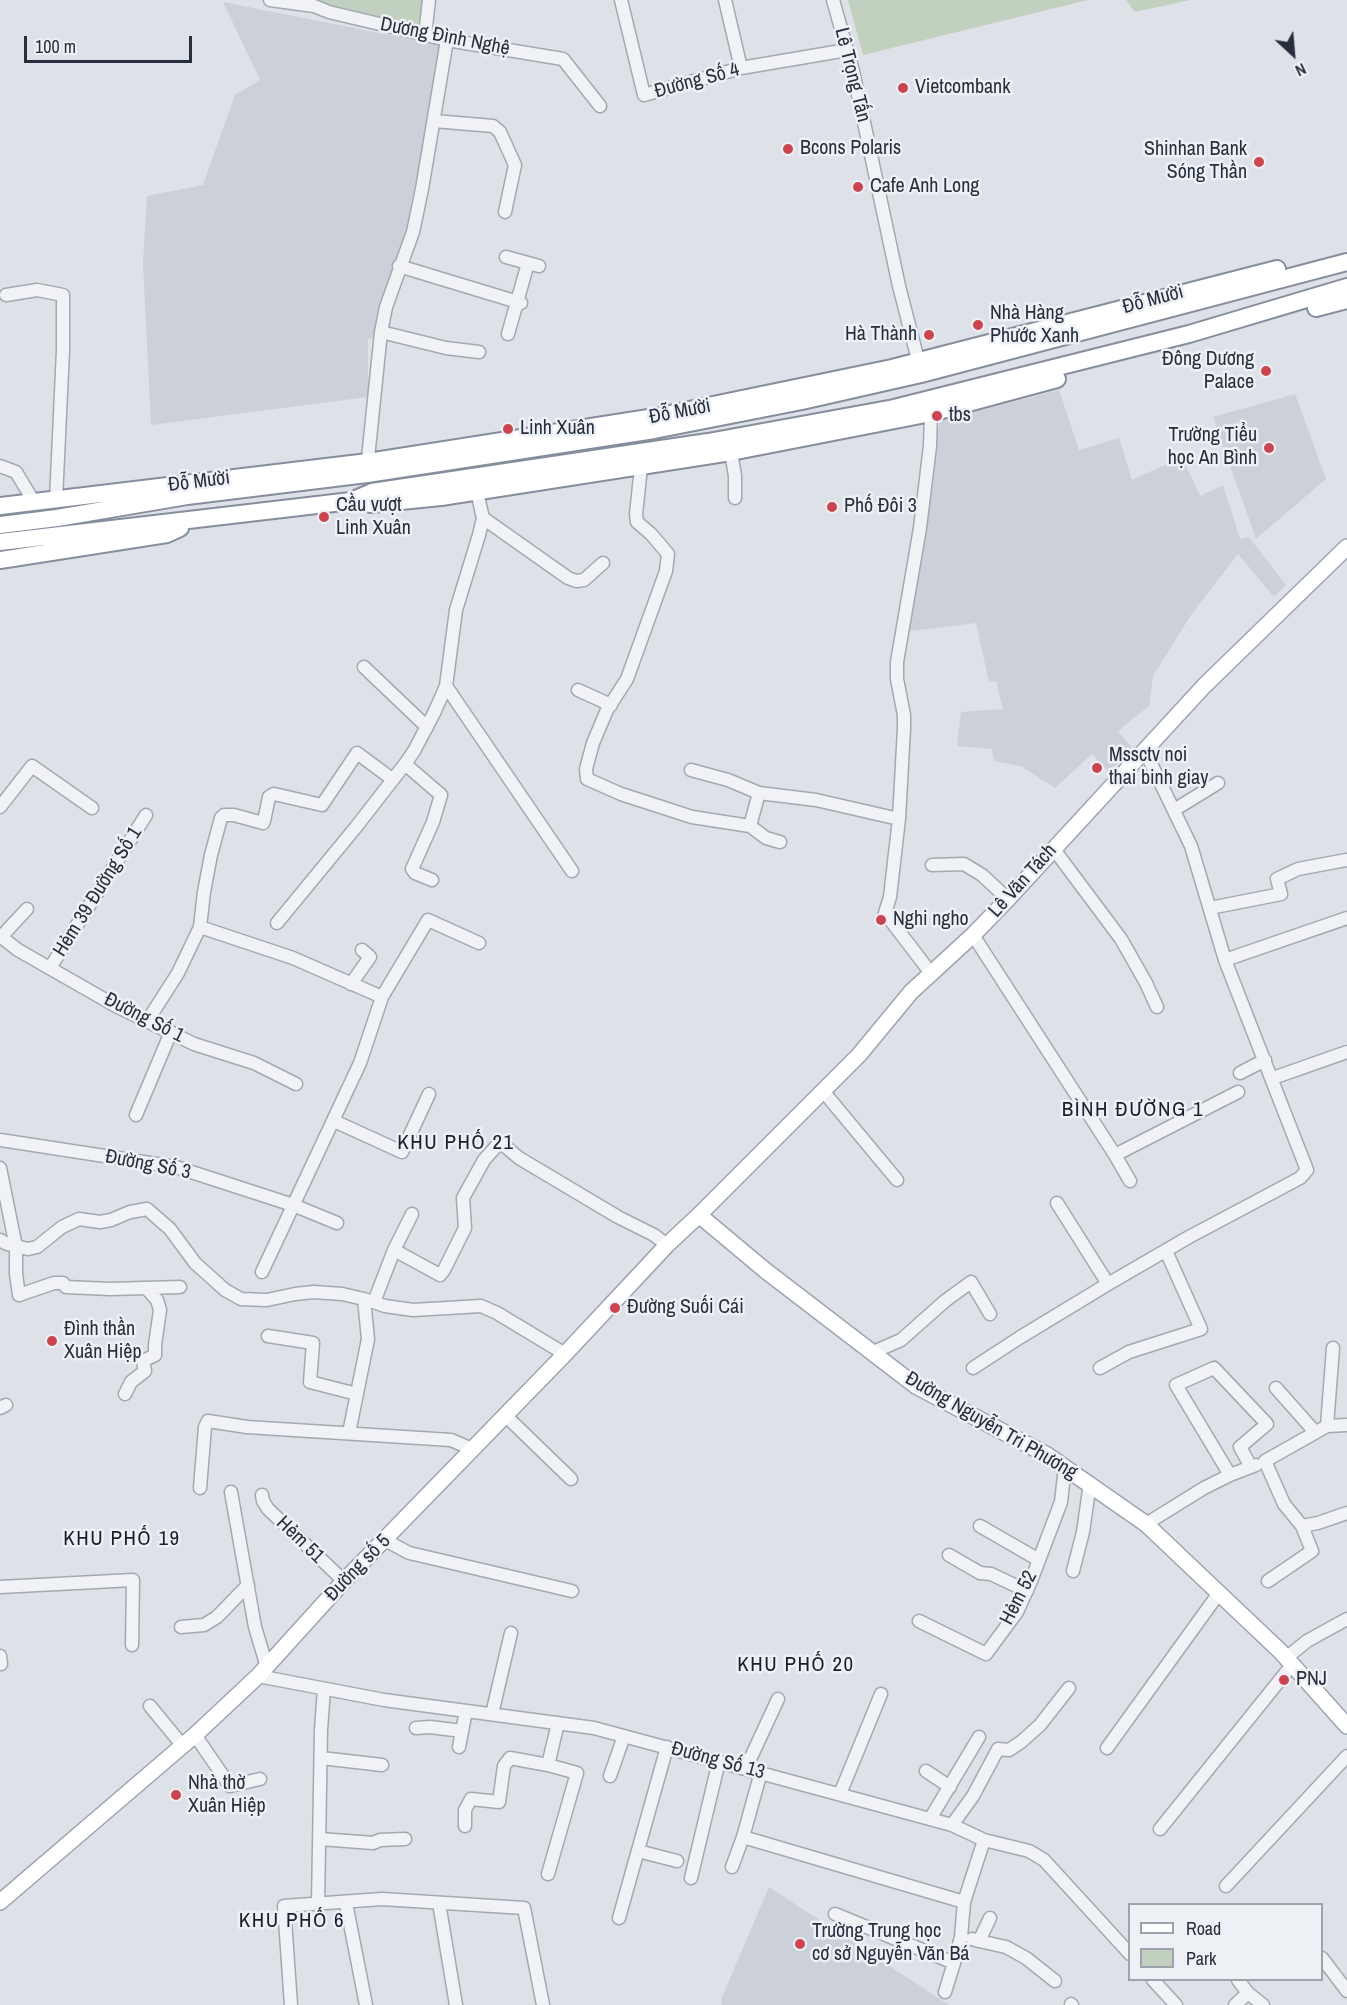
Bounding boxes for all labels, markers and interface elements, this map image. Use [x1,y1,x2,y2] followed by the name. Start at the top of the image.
[378,13,512,61] street label: Dương Đình Nghệ
[27,24,195,62] scale bar
[1263,24,1323,84] north arrow
[829,25,875,125] street label: Lê Trọng Tấn
[35,34,76,59] text: 100 m
[652,58,742,104] street label: Đường Số 4
[1292,58,1310,82] text: N
[915,76,1010,100] place label: Vietcombank
[896,81,910,95] marker: Vietcombank
[800,137,901,161] place label: Bcons Polaris
[1144,138,1247,185] place label: Shinhan Bank Sóng Thần
[781,142,795,156] marker: Bcons Polaris
[1252,155,1266,169] marker: Shinhan Bank Sóng Thần
[870,175,979,199] place label: Cafe Anh Long
[851,180,865,194] marker: Cafe Anh Long
[1120,280,1186,320] street label: Đỗ Mười
[990,302,1079,349] place label: Nhà Hàng Phước Xanh
[971,318,985,332] marker: Nhà Hàng Phước Xanh
[845,323,917,347] place label: Hà Thành
[922,328,936,342] marker: Hà Thành
[1162,348,1254,395] place label: Đông Dương Palace
[1259,364,1273,378] marker: Đông Dương Palace
[647,394,713,430] street label: Đỗ Mười
[949,404,971,428] place label: tbs
[930,409,944,423] marker: tbs
[520,417,595,441] place label: Linh Xuân
[501,422,515,436] marker: Linh Xuân
[1168,424,1257,471] place label: Trường Tiểu học An Bình
[1262,441,1276,455] marker: Trường Tiểu học An Bình
[167,466,231,498] street label: Đỗ Mười
[336,494,411,541] place label: Cầu vượt Linh Xuân
[844,495,917,519] place label: Phố Đôi 3
[825,500,839,514] marker: Phố Đôi 3
[317,510,331,524] marker: Cầu vượt Linh Xuân
[1109,744,1208,791] place label: Mssctv noi thai binh giay
[1090,761,1104,775] marker: Mssctv noi thai binh giay
[48,823,148,961] street label: Hẻm 39 Đường Số 1
[984,839,1062,923] street label: Lê Văn Tách
[893,908,969,932] place label: Nghi ngho
[874,913,888,927] marker: Nghi ngho
[100,988,188,1048] street label: Đường Số 1
[1062,1097,1204,1123] district label: BÌNH ĐƯỜNG 1
[397,1130,515,1156] district label: KHU PHỐ 21
[103,1145,193,1185] street label: Đường Số 3
[627,1296,744,1320] place label: Đường Suối Cái
[608,1301,622,1315] marker: Đường Suối Cái
[64,1318,141,1365] place label: Đình thần Xuân Hiệp
[45,1334,59,1348] marker: Đình thần Xuân Hiệp
[901,1367,1081,1485] street label: Đường Nguyễn Tri Phương
[271,1511,329,1569] street label: Hẻm 51
[63,1526,181,1552] district label: KHU PHỐ 19
[320,1529,396,1607] street label: Đường số 5
[995,1567,1043,1629] street label: Hẻm 52
[737,1652,855,1678] district label: KHU PHỐ 20
[1296,1668,1327,1692] place label: PNJ
[1277,1673,1291,1687] marker: PNJ
[669,1737,767,1785] street label: Đường Số 13
[188,1772,265,1819] place label: Nhà thờ Xuân Hiệp
[169,1788,183,1802] marker: Nhà thờ Xuân Hiệp
[1128,1903,1323,1981] legend
[239,1908,345,1934] district label: KHU PHỐ 6
[1186,1916,1221,1941] text: Road
[812,1920,969,1967] place label: Trường Trung học cơ sở Nguyễn Văn Bá
[793,1937,807,1951] marker: Trường Trung học cơ sở Nguyễn Văn Bá
[1186,1946,1216,1971] text: Park

